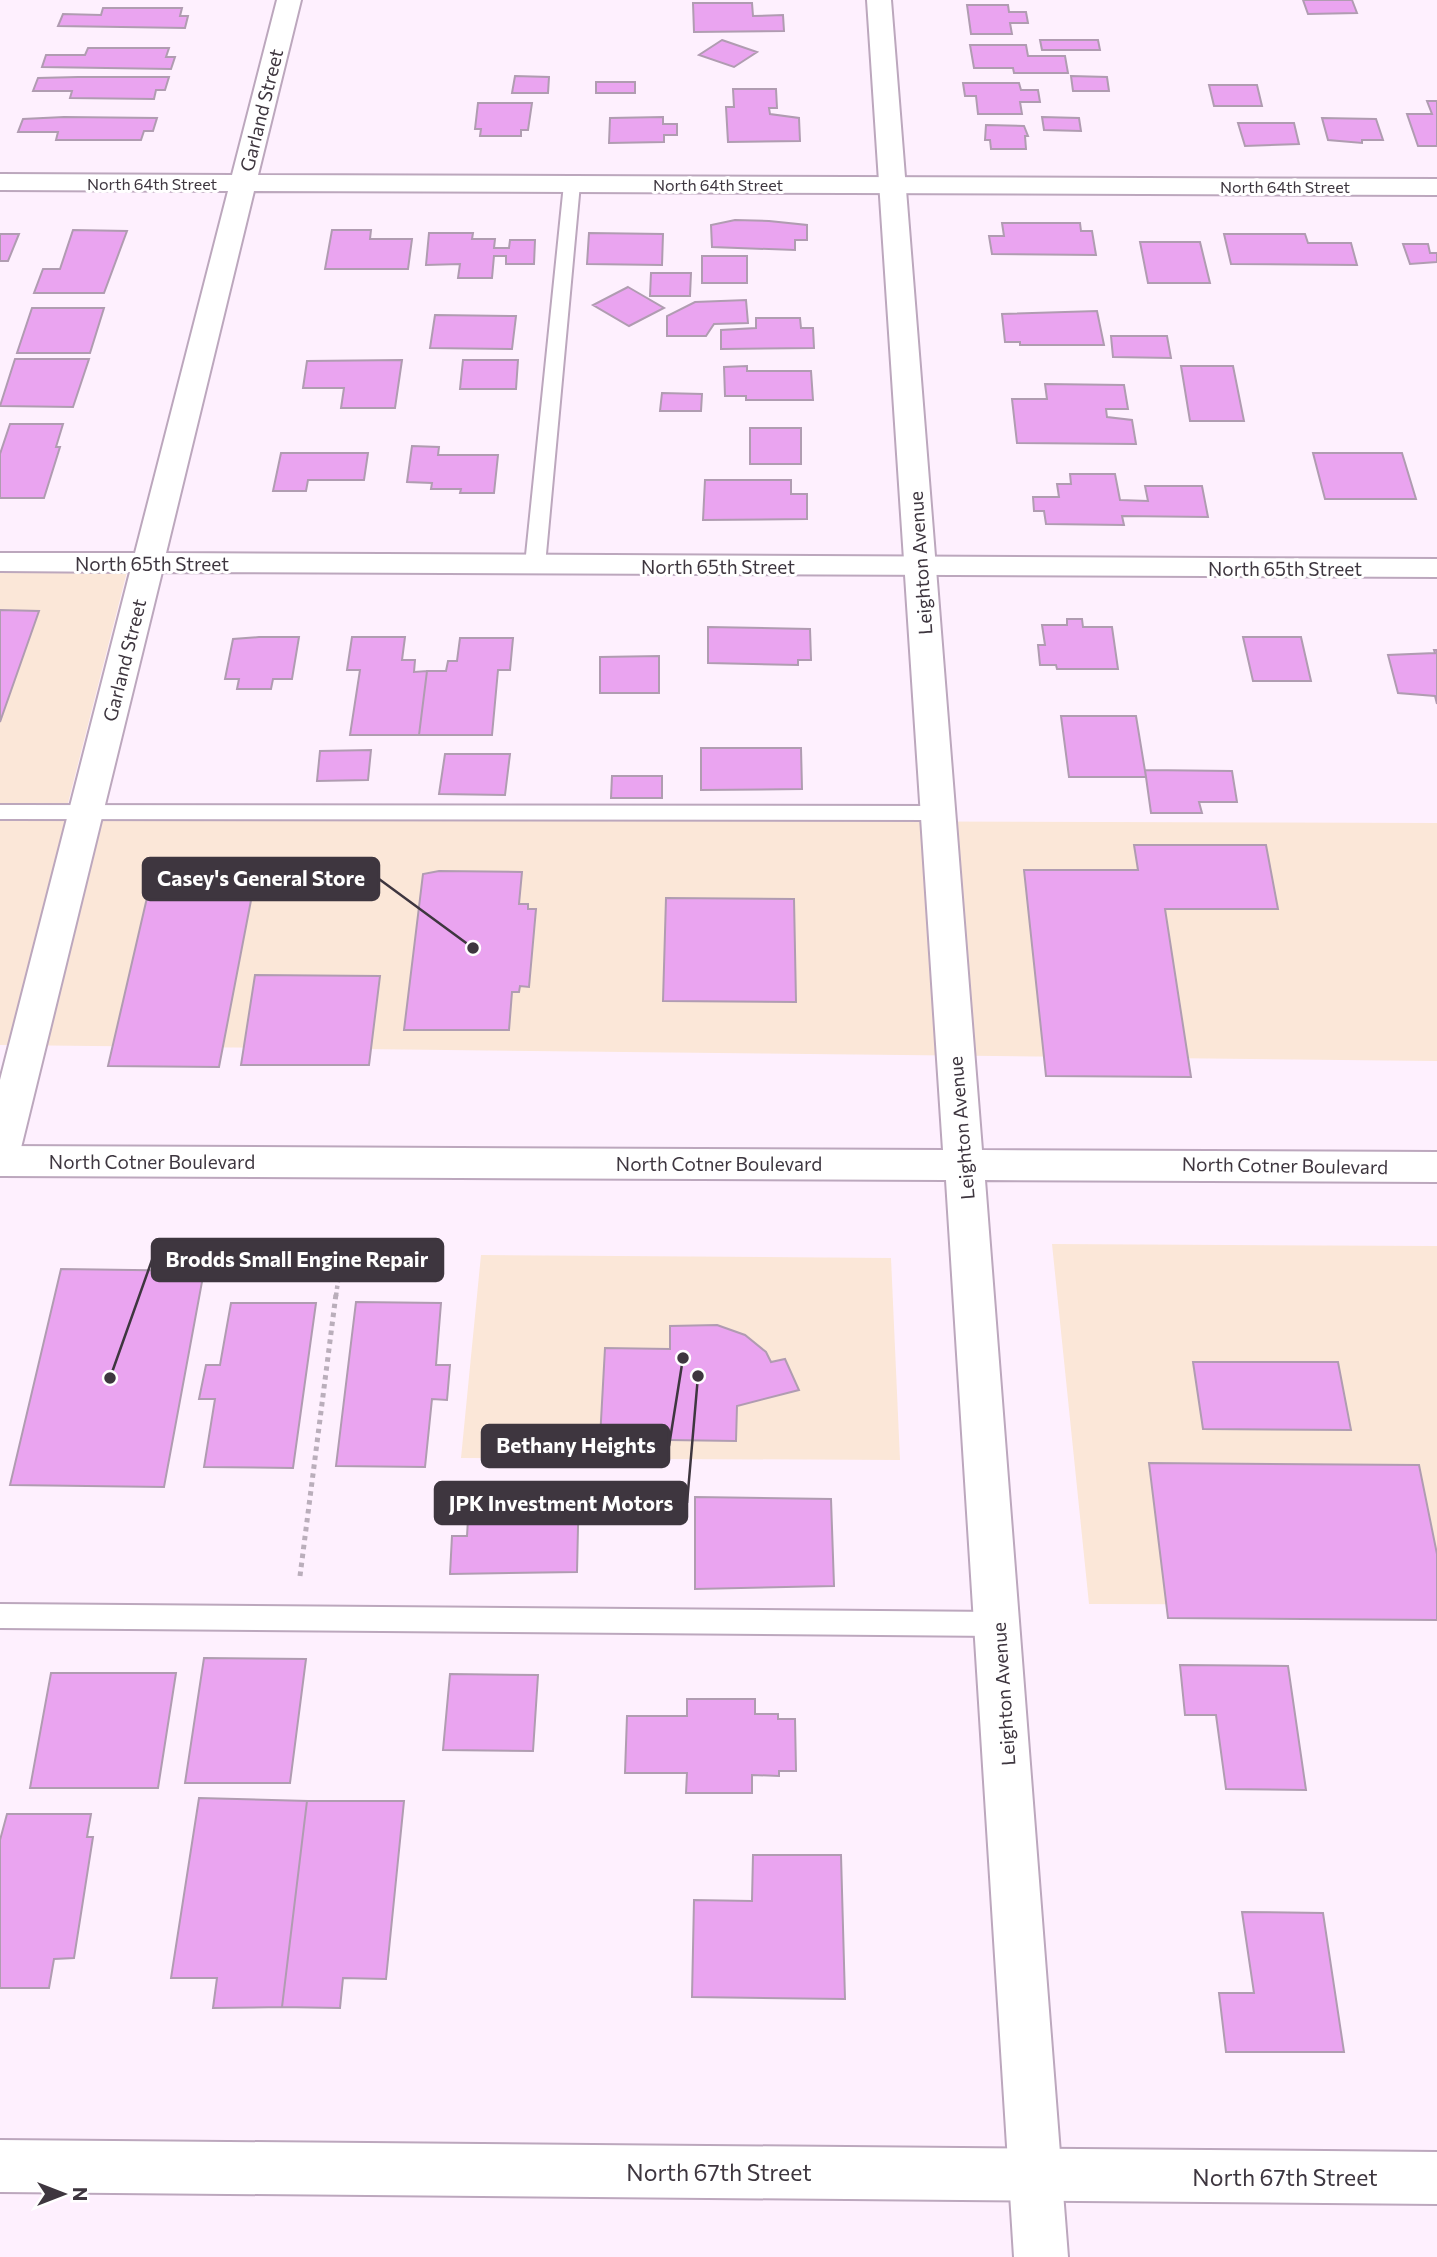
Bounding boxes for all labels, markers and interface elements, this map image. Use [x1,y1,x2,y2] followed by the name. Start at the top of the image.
[235,46,287,174] street label: Garland Street
[87,174,218,193] street label: North 64th Street
[653,175,784,194] street label: North 64th Street
[1220,177,1351,196] street label: North 64th Street
[904,490,936,636] street label: Leighton Avenue
[75,552,229,575] street label: North 65th Street
[641,555,795,578] street label: North 65th Street
[1208,557,1362,580] street label: North 65th Street
[98,596,150,724] street label: Garland Street
[143,858,379,900] callout: Casey's General Store
[157,865,365,890] text: Casey's General Store
[943,1055,979,1201] street label: Leighton Avenue
[49,1150,255,1173] street label: North Cotner Boulevard
[616,1152,822,1175] street label: North Cotner Boulevard
[1182,1152,1388,1178] street label: North Cotner Boulevard
[152,1239,443,1281] callout: Brodds Small Engine Repair
[166,1246,429,1271] text: Brodds Small Engine Repair
[482,1425,669,1467] callout: Bethany Heights
[496,1432,656,1457] text: Bethany Heights
[435,1482,687,1524] callout: JPK Investment Motors
[449,1490,673,1515] text: JPK Investment Motors
[987,1621,1019,1767] street label: Leighton Avenue
[626,2158,812,2186] street label: North 67th Street
[28,2159,98,2229] north arrow
[1192,2163,1378,2191] street label: North 67th Street
[69,2187,92,2201] text: N

